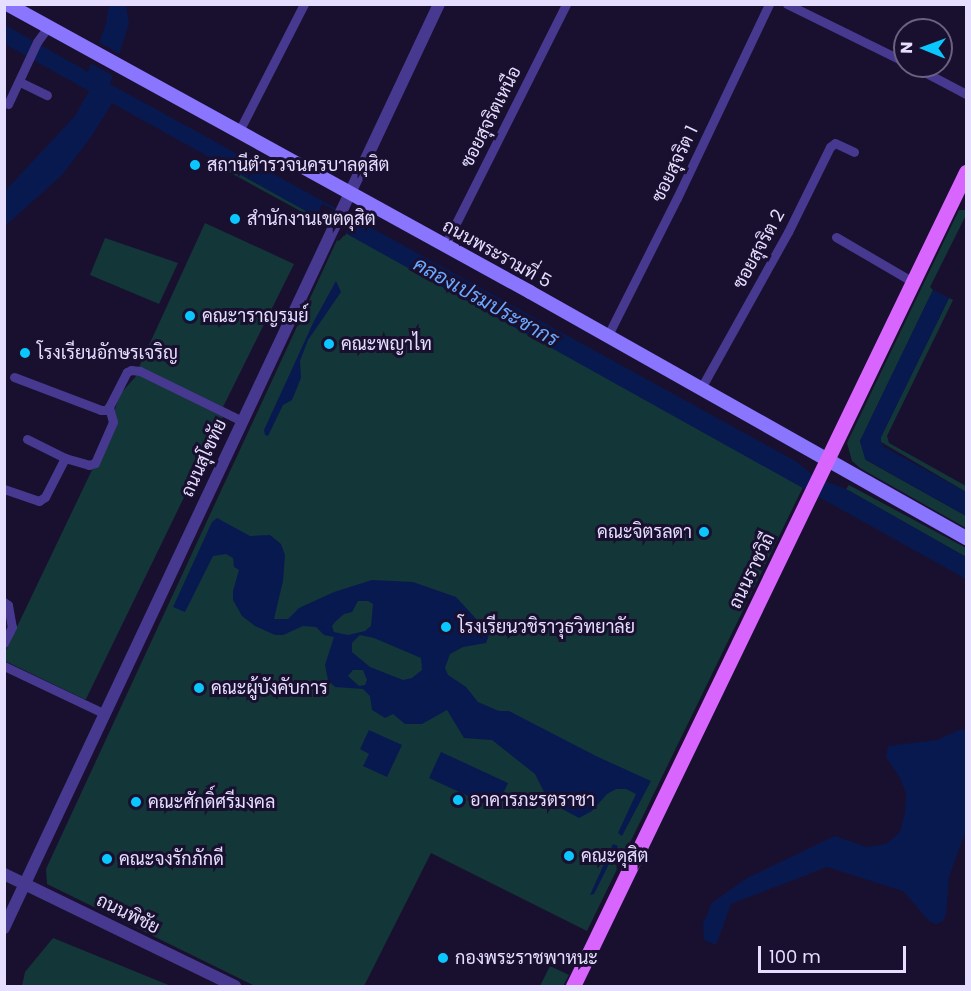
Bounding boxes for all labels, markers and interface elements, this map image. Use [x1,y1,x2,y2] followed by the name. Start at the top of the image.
[893,18,953,78] north arrow
[895,41,918,54] text: N
[456,63,526,171] street label: ซอยสุจริตเหนือ
[647,122,703,206] street label: ซอยสุจริต 1
[207,154,390,176] place label: สถานีตำรวจนครบาลดุสิต
[188,158,202,172] marker: สถานีตำรวจนครบาลดุสิต
[728,206,790,292] street label: ซอยสุจริต 2
[247,208,376,230] place label: สำนักงานเขตดุสิต
[228,212,242,226] marker: สำนักงานเขตดุสิต
[439,215,555,293] street label: ถนนพระรามที่ 5
[409,252,563,352] water label: คลองเปรมประชากร
[202,305,309,327] place label: คณะาราญรมย์
[183,309,197,323] marker: คณะาราญรมย์
[341,333,432,355] place label: คณะพญาไท
[322,337,336,351] marker: คณะพญาไท
[37,342,178,364] place label: โรงเรียนอักษรเจริญ
[18,346,32,360] marker: โรงเรียนอักษรเจริญ
[177,416,231,500] street label: ถนนสุโขทัย
[597,521,692,543] place label: คณะจิตรลดา
[697,525,711,539] marker: คณะจิตรลดา
[724,530,780,612] street label: ถนนราชวิถี
[458,616,635,638] place label: โรงเรียนวชิราวุธวิทยาลัย
[439,620,453,634] marker: โรงเรียนวชิราวุธวิทยาลัย
[211,677,328,699] place label: คณะผู้บังคับการ
[192,681,206,695] marker: คณะผู้บังคับการ
[470,789,595,811] place label: อาคารภะรตราชา
[148,791,275,813] place label: คณะศักดิ์ศรีมงคล
[451,793,465,807] marker: อาคารภะรตราชา
[129,795,143,809] marker: คณะศักดิ์ศรีมงคล
[581,845,648,867] place label: คณะดุสิต
[119,848,224,870] place label: คณะจงรักภักดี
[562,849,576,863] marker: คณะดุสิต
[100,852,114,866] marker: คณะจงรักภักดี
[93,889,163,939] street label: ถนนพิชัย
[761,934,910,972] scale bar
[769,944,821,969] text: 100 m
[455,947,598,969] place label: กองพระราชพาหนะ
[436,951,450,965] marker: กองพระราชพาหนะ

